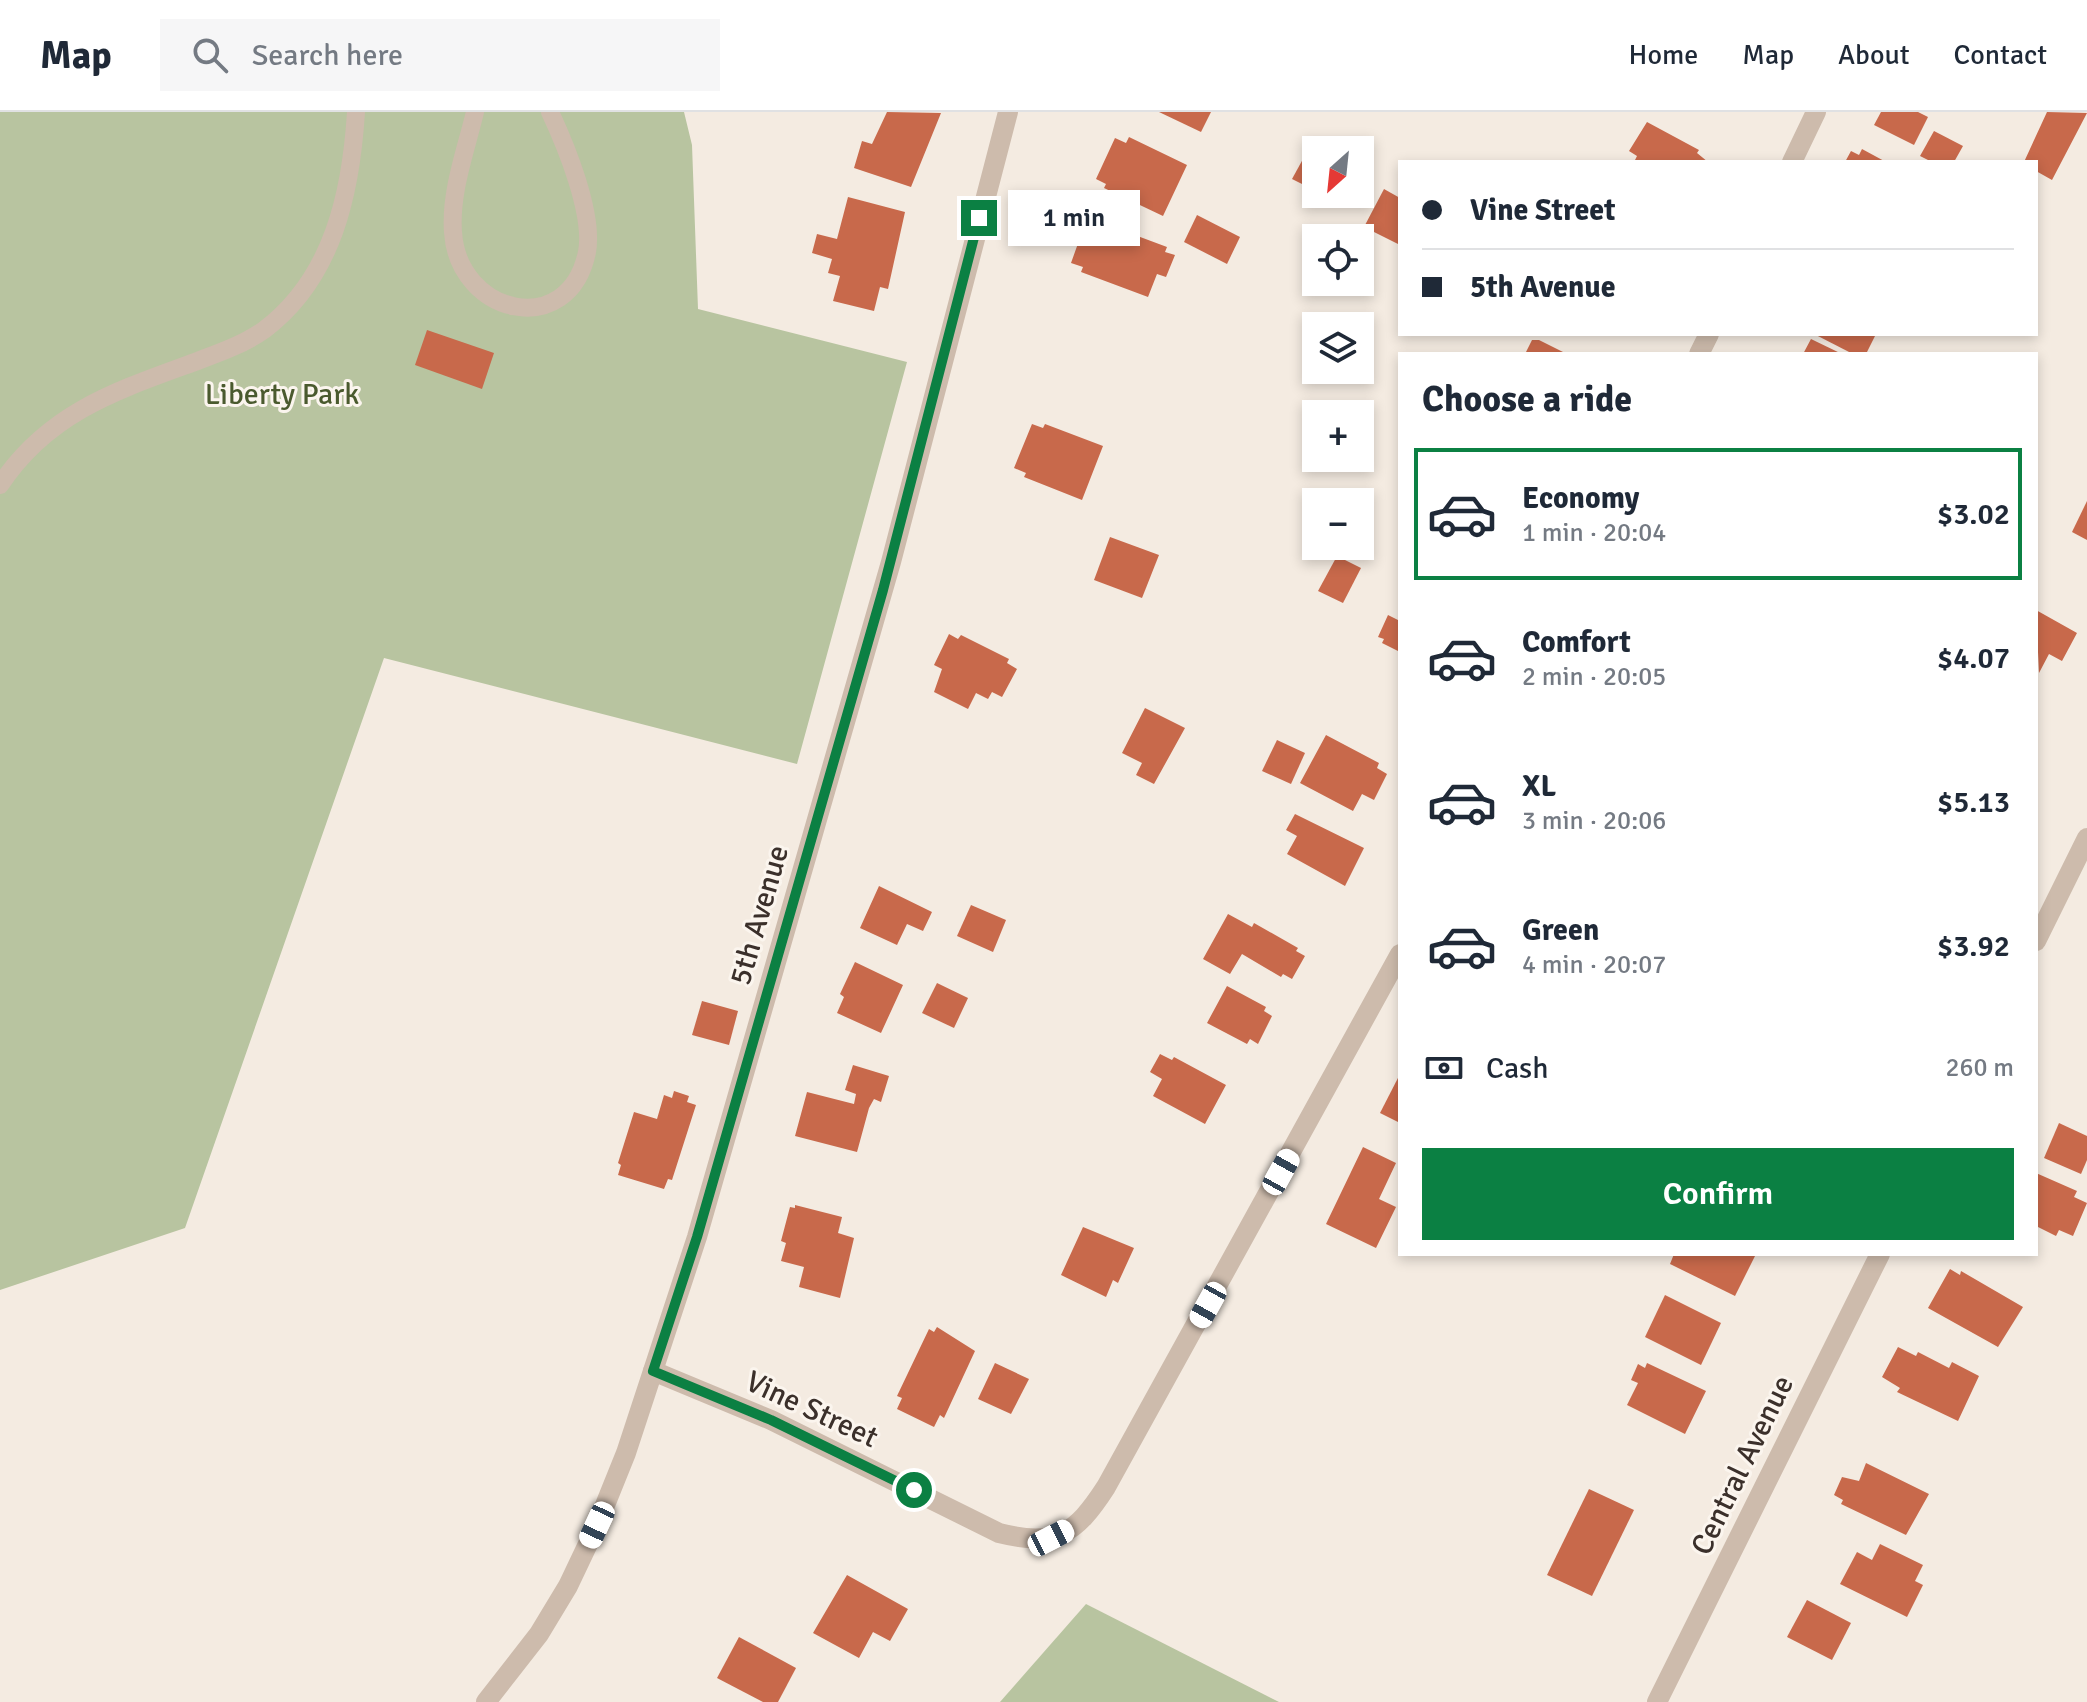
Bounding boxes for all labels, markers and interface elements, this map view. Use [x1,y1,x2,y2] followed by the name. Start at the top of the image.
[160,19,720,91] search box
[40,32,112,79] text: Map
[188,33,232,77] icon: search
[252,37,403,74] text: Search here
[1629,38,1698,72] text: Home
[1742,38,1794,72] text: Map
[1838,38,1910,72] text: About
[1954,38,2047,72] text: Contact
[1302,136,1374,208] north arrow
[1302,136,1374,560] map controls
[1007,190,1139,246] callout: 1 min
[1470,192,1616,229] text: Vine Street
[961,200,997,236] route end
[1043,202,1105,234] text: 1 min
[1302,224,1374,296] button: locate
[1470,269,1616,306] text: 5th Avenue
[1302,312,1374,384] button: layers
[205,376,359,413] park label: Liberty Park
[1422,377,1632,422] text: Choose a ride
[1302,400,1374,472] button: +
[1426,478,1498,550] icon: car
[1522,480,1639,517] text: Economy
[1302,488,1374,560] button: −
[1937,496,2010,533] text: $3.02
[1522,517,1666,549] text: 1 min · 20:04
[1426,622,1498,694] icon: car
[1522,624,1631,661] text: Comfort
[1937,640,2010,677] text: $4.07
[1522,661,1666,693] text: 2 min · 20:05
[1426,766,1498,838] icon: car
[1522,768,1556,805] text: XL
[1937,784,2010,821] text: $5.13
[1522,805,1666,837] text: 3 min · 20:06
[722,841,797,989] street label: 5th Avenue
[1426,910,1498,982] icon: car
[1522,912,1599,949] text: Green
[1937,928,2010,965] text: $3.92
[1522,949,1666,981] text: 4 min · 20:07
[1422,1046,1466,1090] icon: cash
[1486,1050,1549,1087] text: Cash
[1945,1052,2014,1084] text: 260 m
[1259,1145,1303,1199] car
[1422,1148,2014,1240] button: Confirm
[1186,1278,1230,1332] car
[740,1363,884,1456] street label: Vine Street
[1683,1369,1802,1561] street label: Central Avenue
[896,1472,932,1508] route start
[576,1498,618,1552] car
[1024,1516,1078,1560] car

